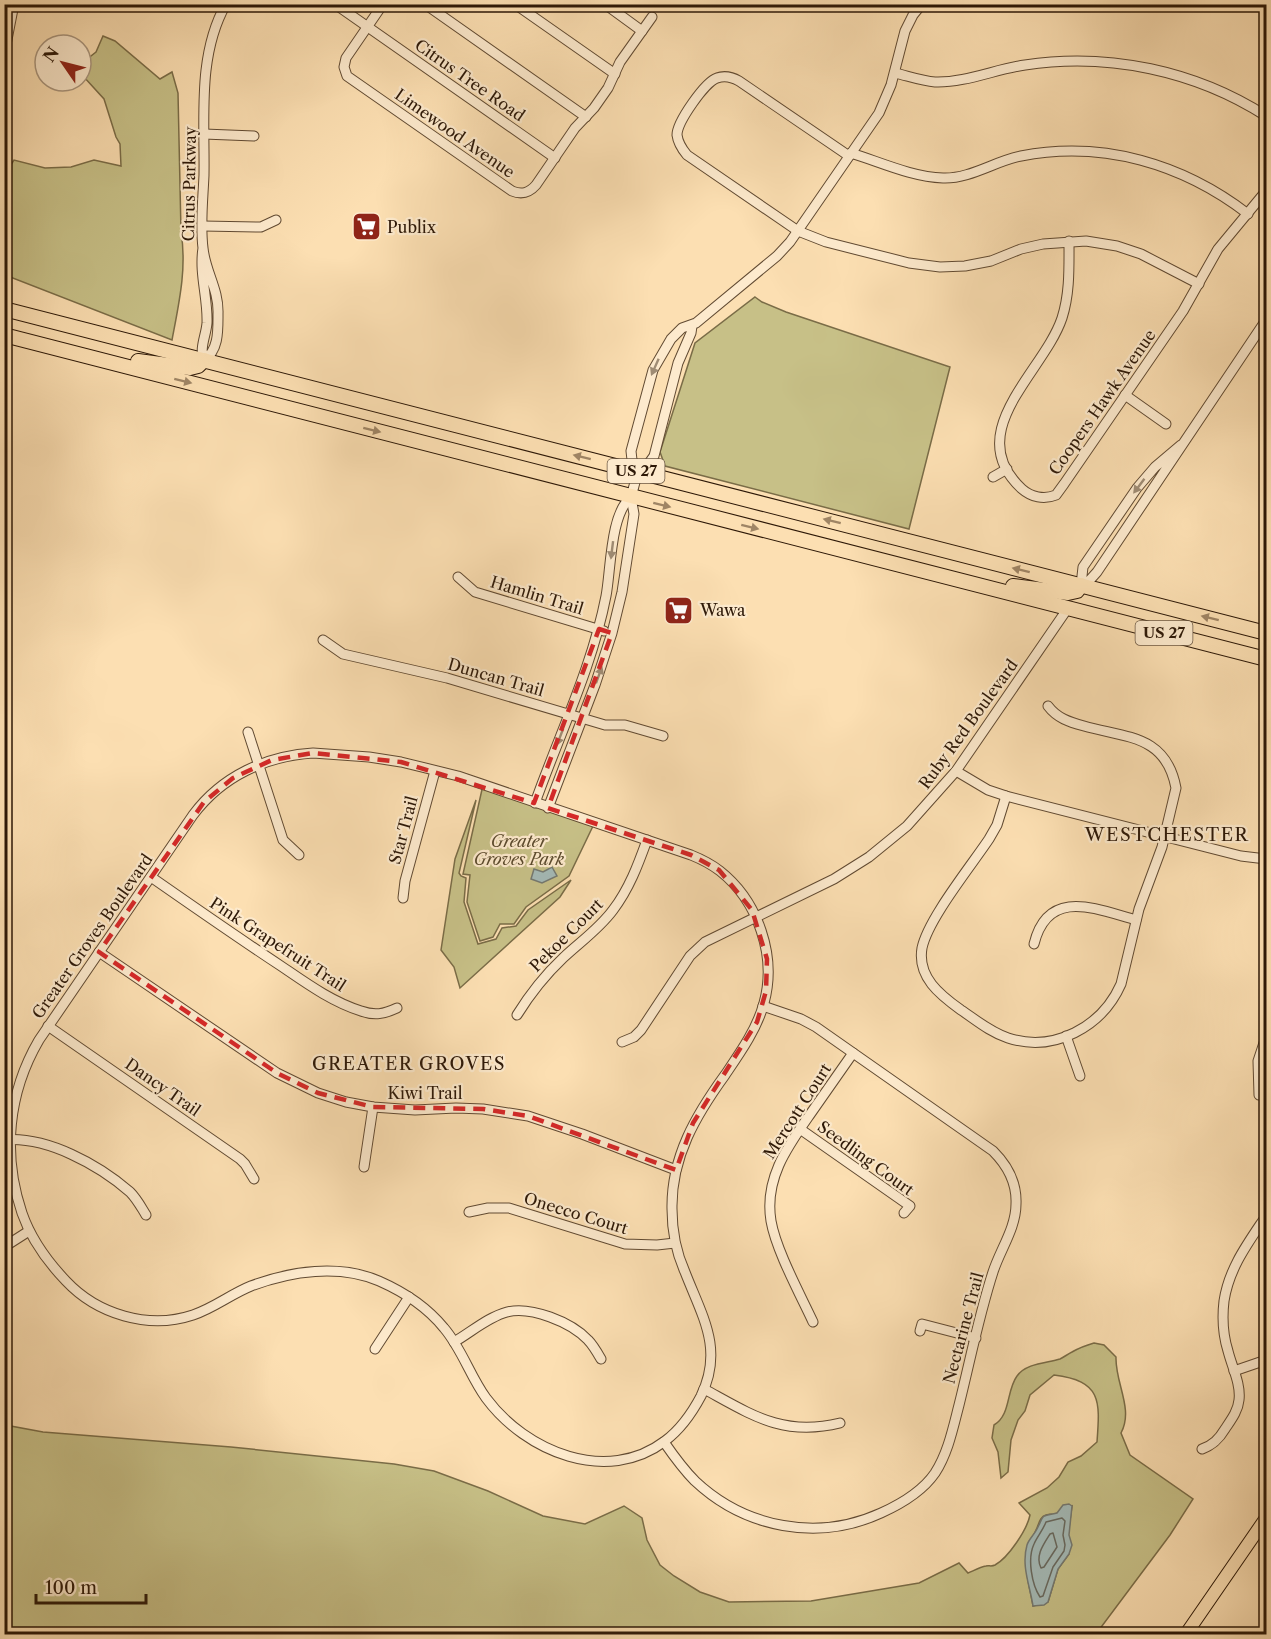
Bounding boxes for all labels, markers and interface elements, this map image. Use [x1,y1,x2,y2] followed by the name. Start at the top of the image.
[33,33,93,93] north arrow
[411,35,529,125] street label: Citrus Tree Road
[39,43,63,66] text: N
[391,84,519,182] street label: Limewood Avenue
[178,125,200,242] street label: Citrus Parkway
[350,211,382,243] supermarket icon: Publix
[387,217,437,237] place label: Publix
[1044,325,1160,479] street label: Coopers Hawk Avenue
[650,358,659,375] one-way arrow
[174,377,192,387] one-way arrow
[363,425,381,435] one-way arrow
[573,452,591,461] one-way arrow
[608,459,664,483] road number: US 27
[1133,478,1146,494] one-way arrow
[653,500,672,510] one-way arrow
[823,516,841,526] one-way arrow
[741,522,759,532] one-way arrow
[608,541,617,560] one-way arrow
[1012,564,1030,574] one-way arrow
[488,571,586,619] street label: Hamlin Trail
[663,594,695,626] supermarket icon: Wawa
[699,600,746,620] place label: Wawa
[1201,613,1219,623] one-way arrow
[1136,621,1192,645] road number: US 27
[446,654,547,700] street label: Duncan Trail
[914,655,1022,793] street label: Ruby Red Boulevard
[594,666,604,684] one-way arrow
[555,728,564,746] one-way arrow
[384,794,422,866] street label: Star Trail
[1084,824,1249,846] district label: WESTCHESTER
[474,831,565,869] park label: Greater Groves Park
[27,850,157,1022] street label: Greater Groves Boulevard
[206,893,350,996] street label: Pink Grapefruit Trail
[525,894,607,976] street label: Pekoe Court
[312,1053,506,1075] district label: GREATER GROVES
[121,1054,205,1120] street label: Dancy Trail
[759,1059,835,1162] street label: Mercott Court
[388,1083,463,1103] street label: Kiwi Trail
[814,1116,918,1200] street label: Seedling Court
[522,1188,631,1238] street label: Onecco Court
[939,1270,988,1386] street label: Nectarine Trail
[36,1567,146,1605] scale bar
[45,1577,97,1599] text: 100 m

